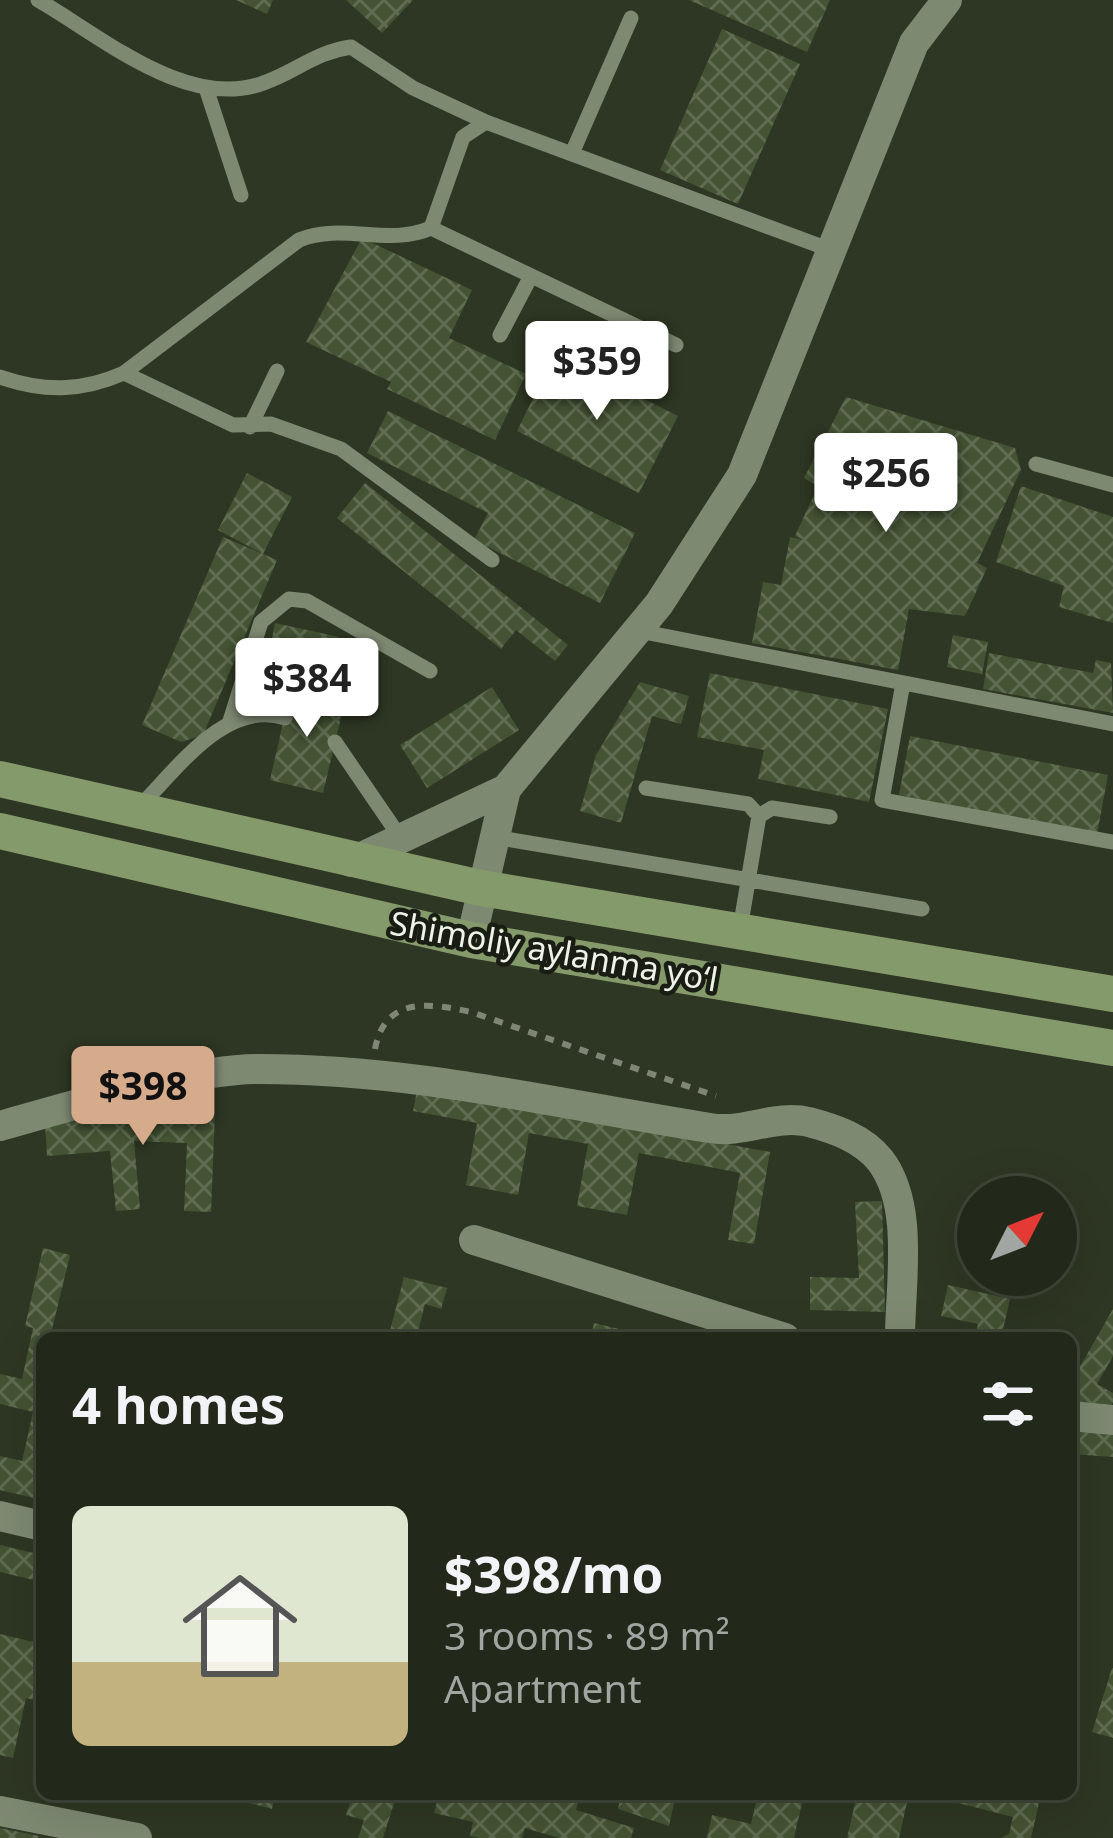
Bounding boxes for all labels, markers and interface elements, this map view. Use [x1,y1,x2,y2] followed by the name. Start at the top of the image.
[526,321,668,423] pin: $359
[552,333,642,386] text: $359
[815,433,957,535] pin: $256
[841,445,931,498] text: $256
[236,638,378,740] pin: $384
[262,650,352,703] text: $384
[387,900,722,1001] street label: Shimoliy aylanma yoʻl
[72,1046,214,1148] pin: $398
[98,1058,188,1111] text: $398
[957,1176,1077,1296] north arrow
[957,1176,1077,1296] map controls
[72,1369,285,1439] text: 4 homes
[975,1371,1041,1437] icon: filters
[444,1538,663,1608] text: $398/mo
[168,1554,312,1698] icon: home
[444,1608,730,1661] text: 3 rooms · 89 m²
[444,1661,642,1714] text: Apartment

